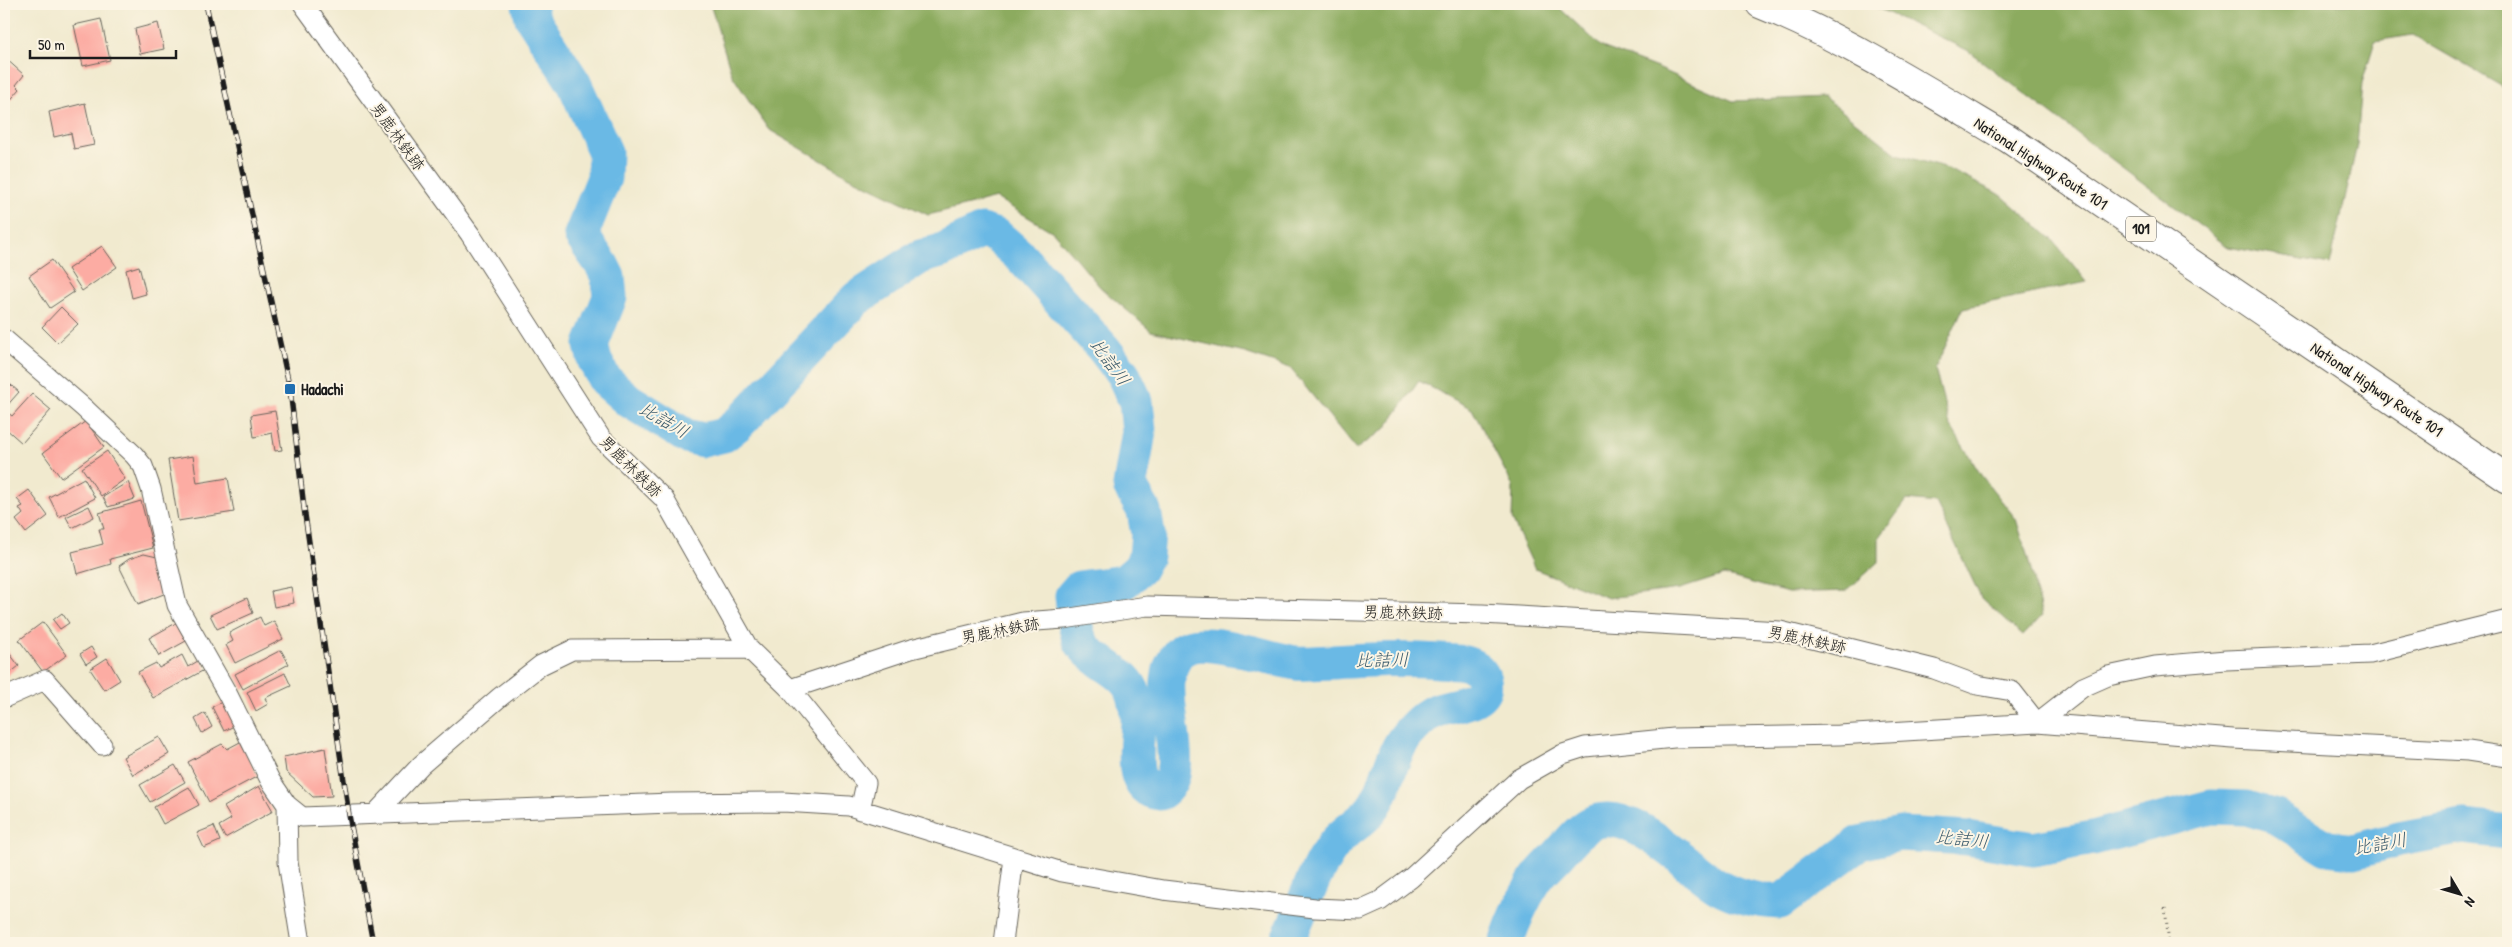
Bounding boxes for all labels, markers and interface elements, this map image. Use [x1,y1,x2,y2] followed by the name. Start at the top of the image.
[30,28,176,60] scale bar
[38,34,65,55] text: 50 m
[366,97,430,175] street label: 男鹿林鉄跡
[1970,111,2112,215] street label: National Highway Route 101
[2126,216,2156,242] road number: 101
[1084,333,1136,391] water label: 比詰川
[2306,336,2448,442] street label: National Highway Route 101
[301,378,344,400] place label: Hadachi
[283,382,297,396] marker: Hadachi
[635,395,694,444] water label: 比詰川
[595,430,667,502] street label: 男鹿林鉄跡
[1363,600,1443,624] street label: 男鹿林鉄跡
[959,612,1041,648] street label: 男鹿林鉄跡
[1766,620,1848,658] street label: 男鹿林鉄跡
[1355,647,1409,672] water label: 比詰川
[1934,823,1990,854] water label: 比詰川
[2351,827,2409,861] water label: 比詰川
[2434,870,2484,920] north arrow
[2461,894,2480,912] text: N

